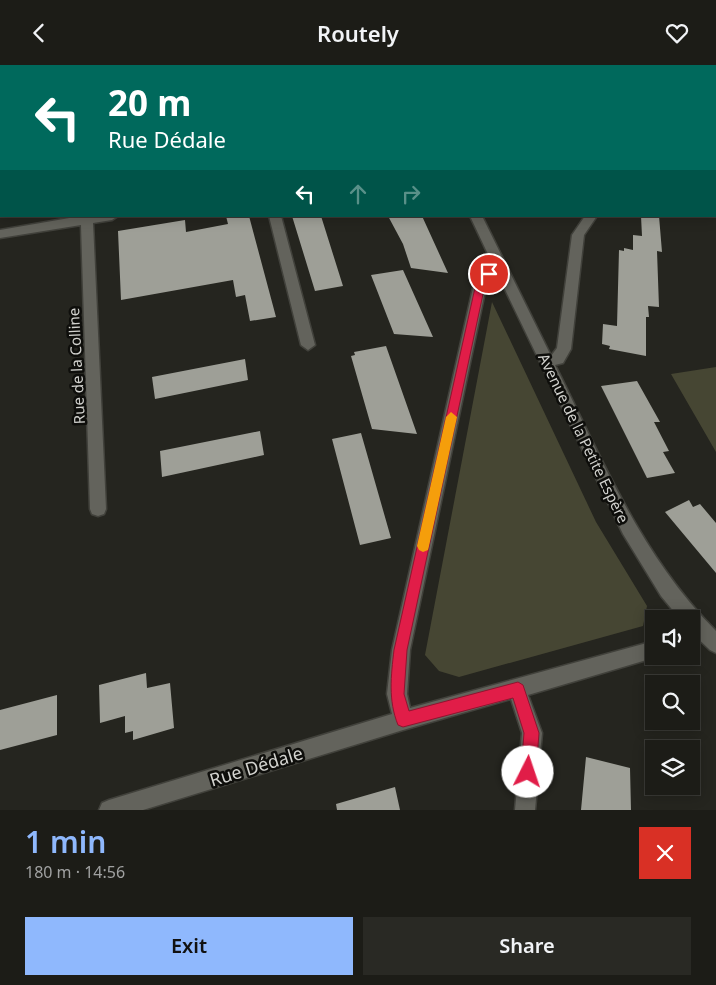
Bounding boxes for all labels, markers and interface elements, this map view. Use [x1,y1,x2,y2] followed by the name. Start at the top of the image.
[317,18,399,48] text: Routely
[25,19,53,47] icon: back
[663,19,691,47] icon: heart
[108,79,191,126] text: 20 m
[25,85,90,150] icon: left
[108,124,226,154] text: Rue Dédale
[291,180,319,208] icon: left
[344,180,372,208] icon: ahead
[397,180,425,208] icon: right
[468,253,510,295] pin
[475,260,503,288] icon: arrive
[63,307,89,425] street label: Rue de la Colline
[534,350,634,526] street label: Avenue de la Petite Espère
[645,610,700,795] map controls
[645,610,700,665] button: sound
[645,675,700,730] button: search
[206,740,306,792] street label: Rue Dédale
[645,740,700,795] button: layers
[501,745,553,797] position arrow
[25,821,106,862] text: 1 min
[639,827,691,879] button: close
[25,861,125,883] text: 180 m · 14:56
[25,917,353,975] button: Exit
[363,917,691,975] button: Share

